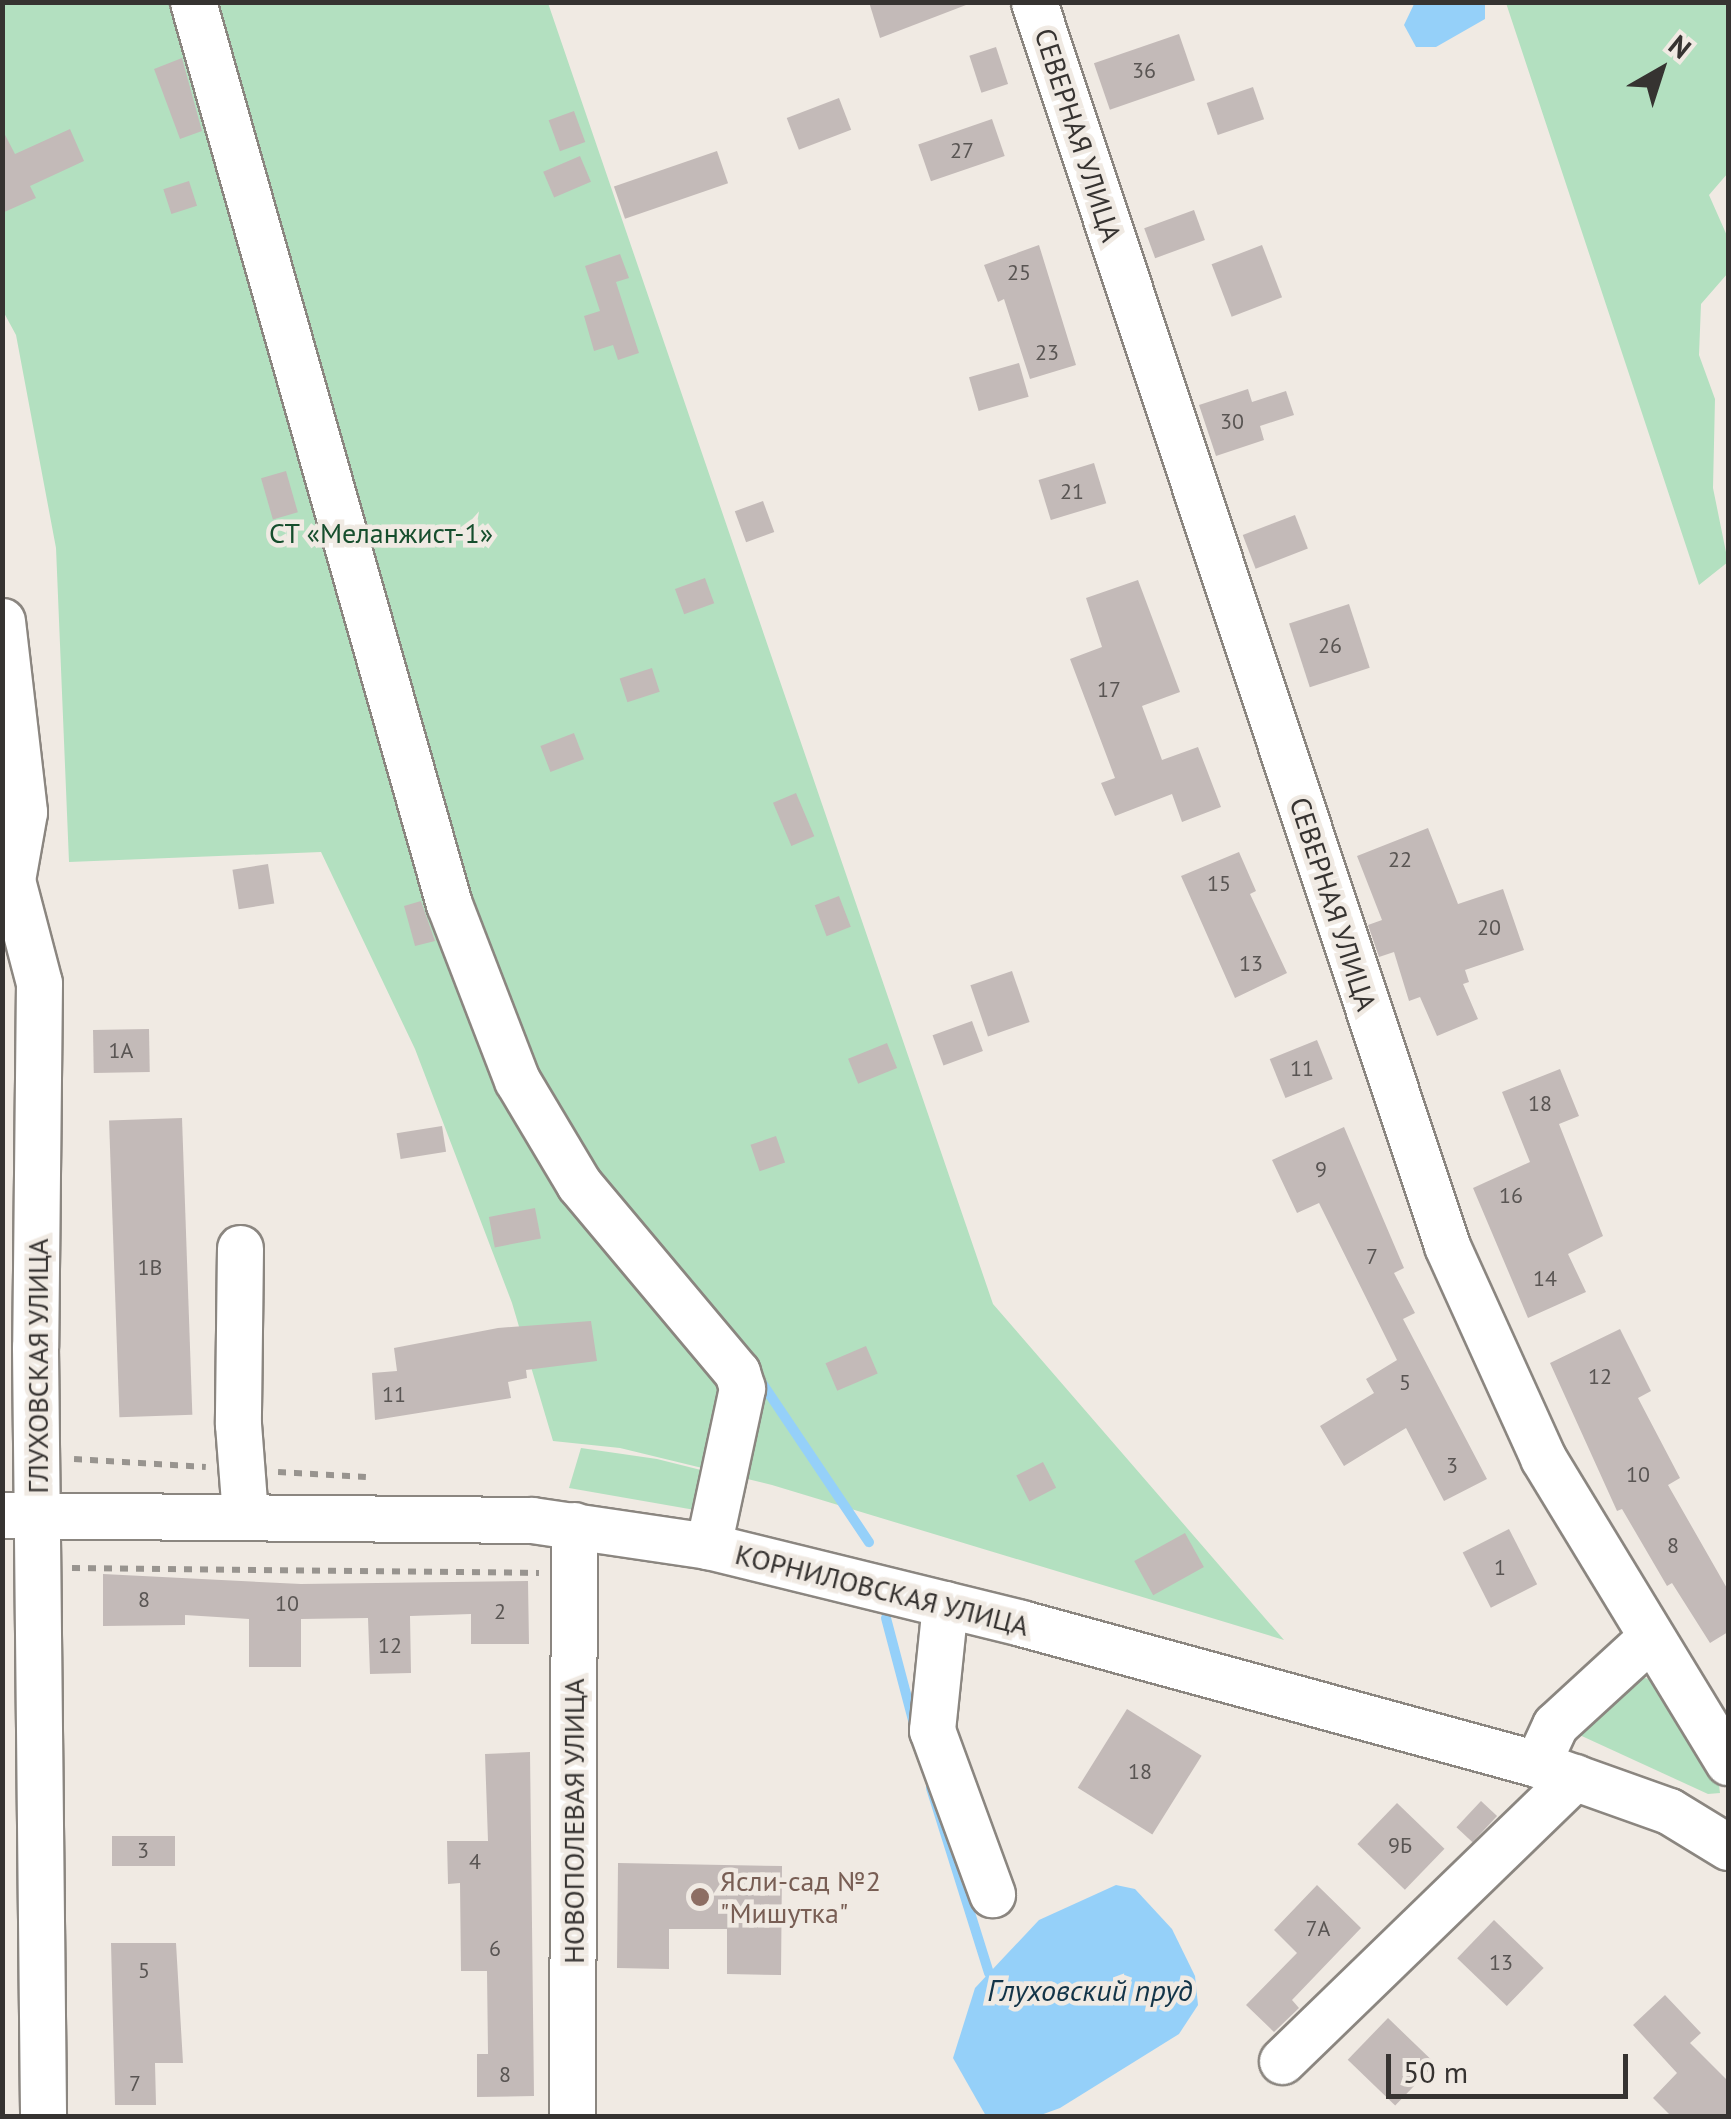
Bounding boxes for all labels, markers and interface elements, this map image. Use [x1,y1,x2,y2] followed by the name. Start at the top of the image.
[1611,20,1711,120] north arrow
[1028,24,1128,246] street label: СЕВЕРНАЯ УЛИЦА
[1661,26,1699,66] text: N
[1132,58,1156,84] house number: 36
[950,138,974,164] house number: 27
[1007,260,1031,286] house number: 25
[1035,340,1059,366] house number: 23
[1220,409,1244,435] house number: 30
[1060,479,1084,505] house number: 21
[268,516,494,550] park label: СТ «Меланжист-1»
[1318,633,1342,659] house number: 26
[1097,677,1121,703] house number: 17
[1283,793,1383,1015] street label: СЕВЕРНАЯ УЛИЦА
[1388,847,1412,873] house number: 22
[1207,871,1231,897] house number: 15
[1477,915,1501,941] house number: 20
[1239,951,1263,977] house number: 13
[109,1038,133,1064] house number: 1А
[1290,1056,1314,1082] house number: 11
[1528,1091,1552,1117] house number: 18
[1315,1157,1327,1183] house number: 9
[1499,1183,1523,1209] house number: 16
[21,1238,55,1494] street label: ГЛУХОВСКАЯ УЛИЦА
[1366,1244,1378,1270] house number: 7
[138,1255,162,1281] house number: 1В
[1533,1266,1557,1292] house number: 14
[1588,1364,1612,1390] house number: 12
[1399,1370,1411,1396] house number: 5
[382,1382,406,1408] house number: 11
[1446,1453,1458,1479] house number: 3
[1626,1462,1650,1488] house number: 10
[1667,1533,1679,1559] house number: 8
[731,1537,1033,1643] street label: КОРНИЛОВСКАЯ УЛИЦА
[1494,1555,1506,1581] house number: 1
[138,1587,150,1613] house number: 8
[275,1591,299,1617] house number: 10
[494,1599,506,1625] house number: 2
[378,1633,402,1659] house number: 12
[557,1678,591,1964] street label: НОВОПОЛЕВАЯ УЛИЦА
[1128,1759,1152,1785] house number: 18
[1388,1833,1412,1859] house number: 9Б
[137,1838,149,1864] house number: 3
[469,1849,481,1875] house number: 4
[720,1864,881,1930] place label: Ясли-сад №2 "Мишутка"
[689,1886,711,1908] marker: Ясли-сад №2 "Мишутка"
[1306,1916,1330,1942] house number: 7А
[489,1936,501,1962] house number: 6
[1489,1950,1513,1976] house number: 13
[138,1958,150,1984] house number: 5
[987,1972,1193,2008] water label: Глуховский пруд
[1391,2034,1634,2096] scale bar
[1403,2052,1468,2091] text: 50 m
[499,2062,511,2088] house number: 8
[129,2071,141,2097] house number: 7

